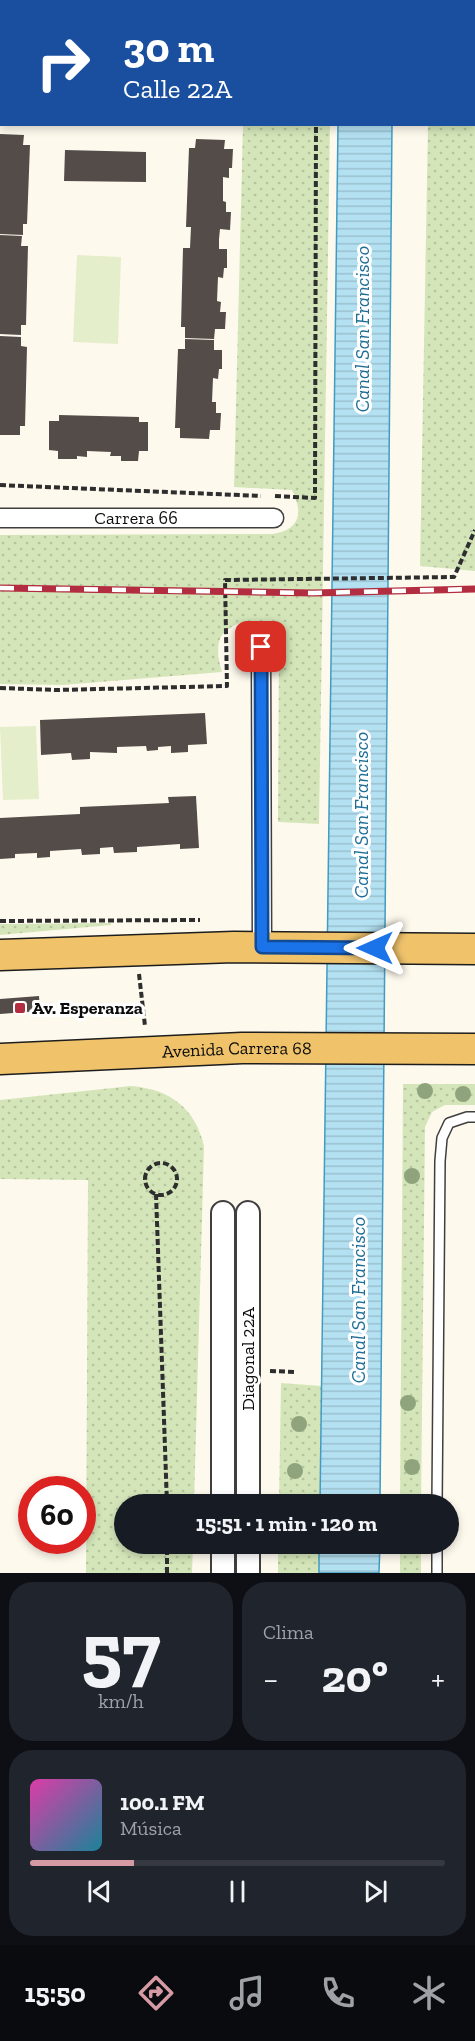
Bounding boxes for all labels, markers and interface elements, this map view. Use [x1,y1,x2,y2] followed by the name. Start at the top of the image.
[123,22,214,73] text: 30 m
[24,24,102,102] icon: right
[123,73,232,105] text: Calle 22A
[350,246,374,412] water label: Canal San Francisco
[94,507,178,529] street label: Carrera 66
[235,621,286,672] pin
[244,630,277,663] icon: arrive
[349,732,373,898] water label: Canal San Francisco
[343,916,407,980] position arrow
[32,997,143,1019] place label: Av. Esperanza
[13,1001,27,1015] marker: Av. Esperanza
[161,1037,312,1063] street label: Avenida Carrera 68
[346,1217,370,1383] water label: Canal San Francisco
[237,1307,259,1411] street label: Diagonal 22A
[18,1476,96,1554] speed limit sign: 60
[196,1510,377,1537] text: 15:51 · 1 min · 120 m
[81,1603,161,1697] text: 57
[263,1620,314,1644] text: Clima
[322,1650,388,1704] text: 20°
[263,1659,278,1698] text: −
[431,1659,445,1698] text: +
[98,1689,144,1713] text: km/h
[120,1789,205,1816] text: 100.1 FM
[120,1816,182,1840] text: Música
[83,1875,116,1908] icon: previous
[221,1875,254,1908] icon: pause
[359,1875,392,1908] icon: next
[135,1972,177,2014] icon: directions
[226,1972,268,2014] icon: music
[317,1972,359,2014] icon: phone
[408,1972,450,2014] icon: climate
[25,1977,86,2009] text: 15:50

